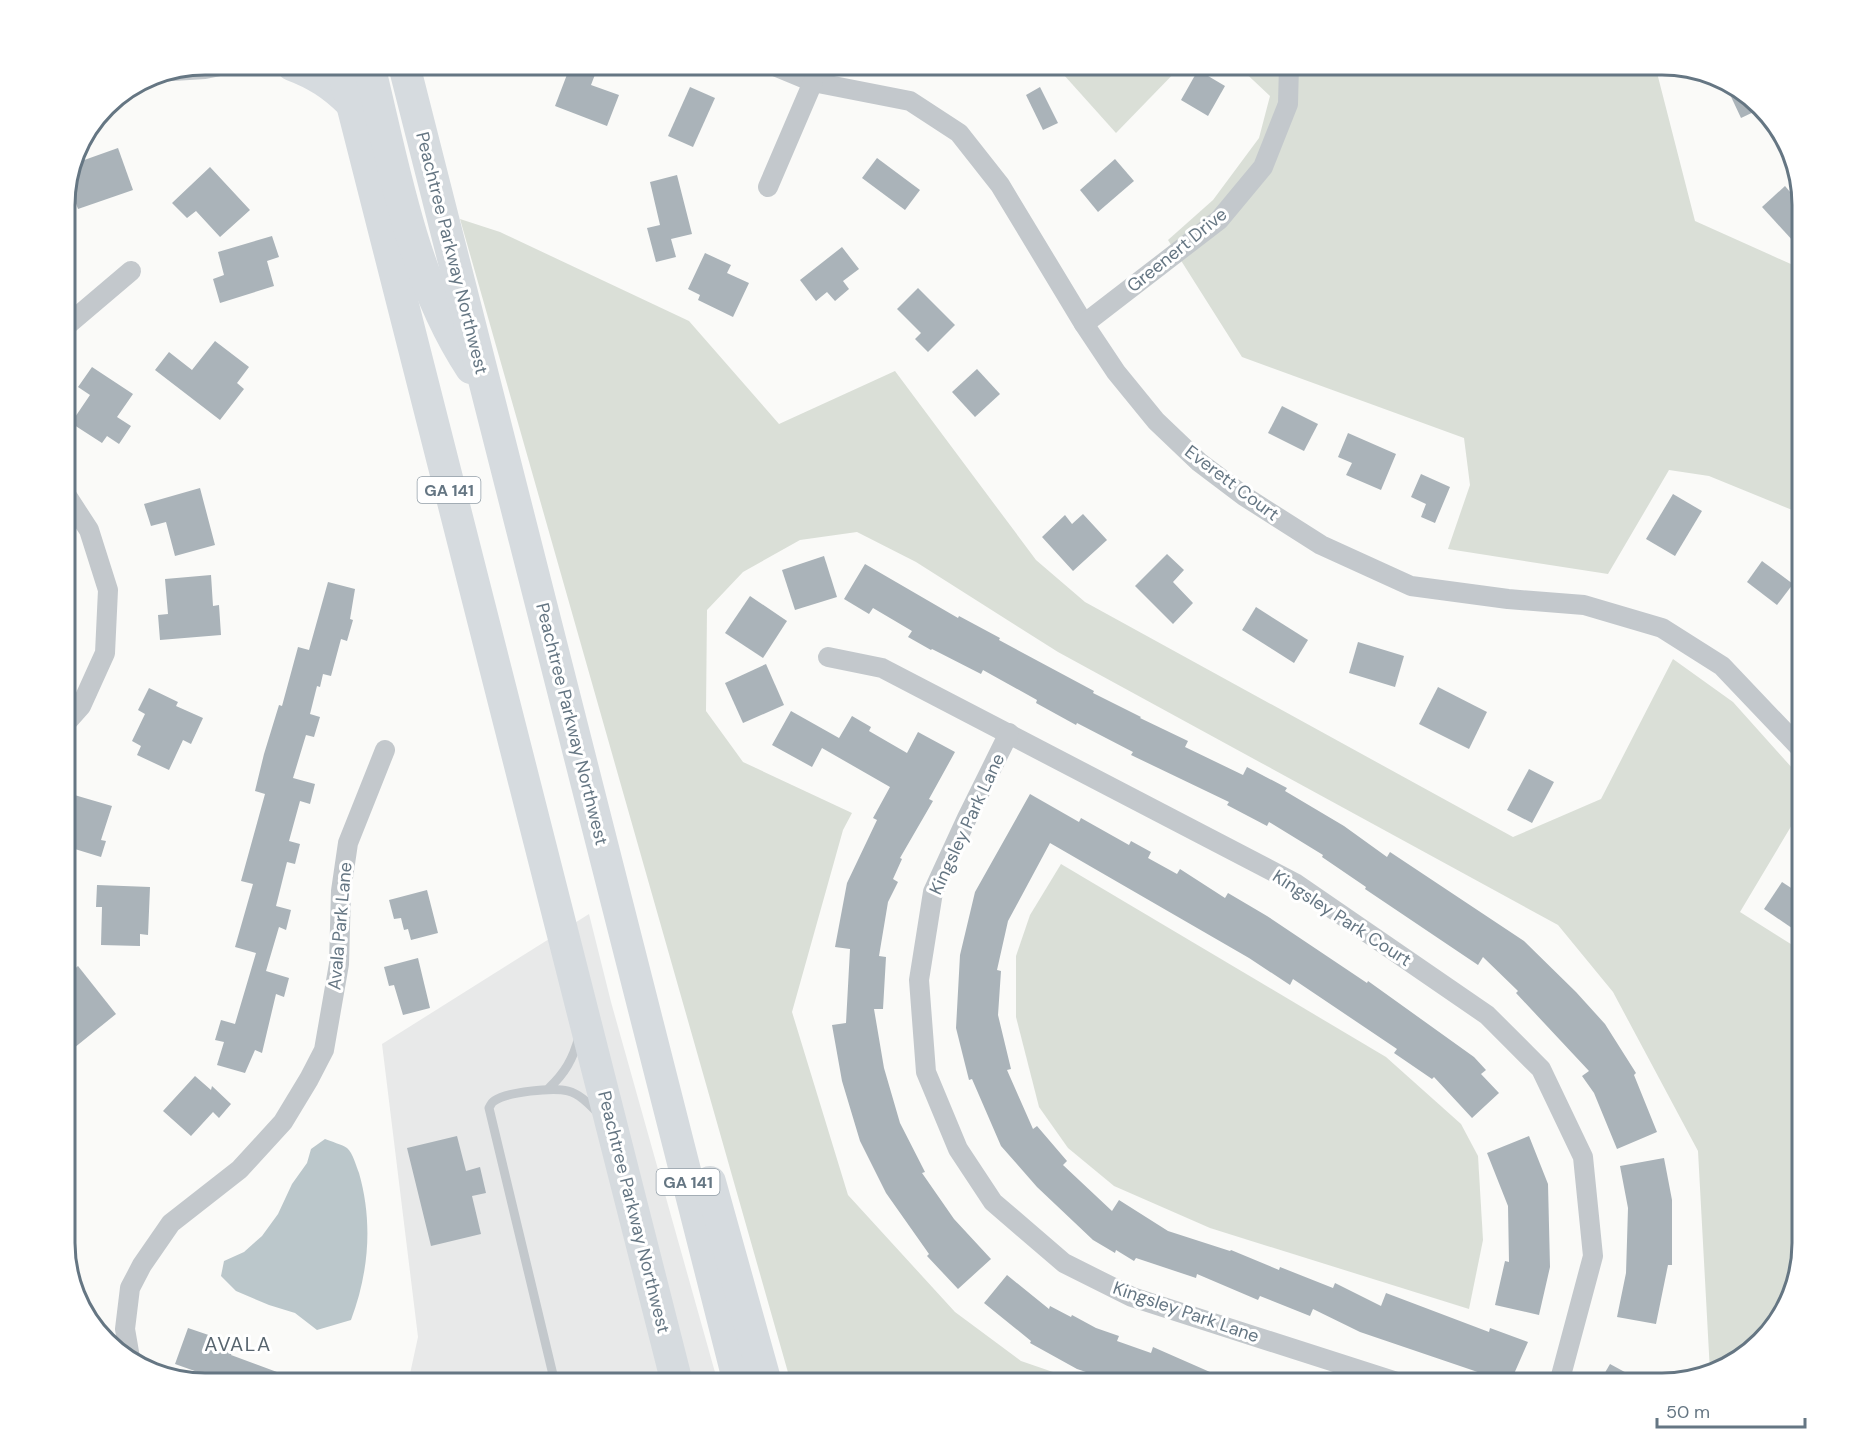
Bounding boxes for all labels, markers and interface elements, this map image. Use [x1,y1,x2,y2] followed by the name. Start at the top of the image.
[410,129,494,377] street label: Peachtree Parkway Northwest
[1122,202,1232,298] street label: Greenert Drive
[1180,440,1284,526] street label: Everett Court
[418,477,480,503] road number: GA 141
[530,600,614,848] street label: Peachtree Parkway Northwest
[924,750,1010,898] street label: Kingsley Park Lane
[322,861,358,991] street label: Avala Park Lane
[1268,864,1416,972] street label: Kingsley Park Court
[592,1088,676,1336] street label: Peachtree Parkway Northwest
[656,1169,720,1195] road number: GA 141
[1110,1276,1262,1348] street label: Kingsley Park Lane
[204,1331,272,1357] district label: AVALA
[1657,1391,1806,1429] scale bar
[1666,1400,1710,1424] text: 50 m

